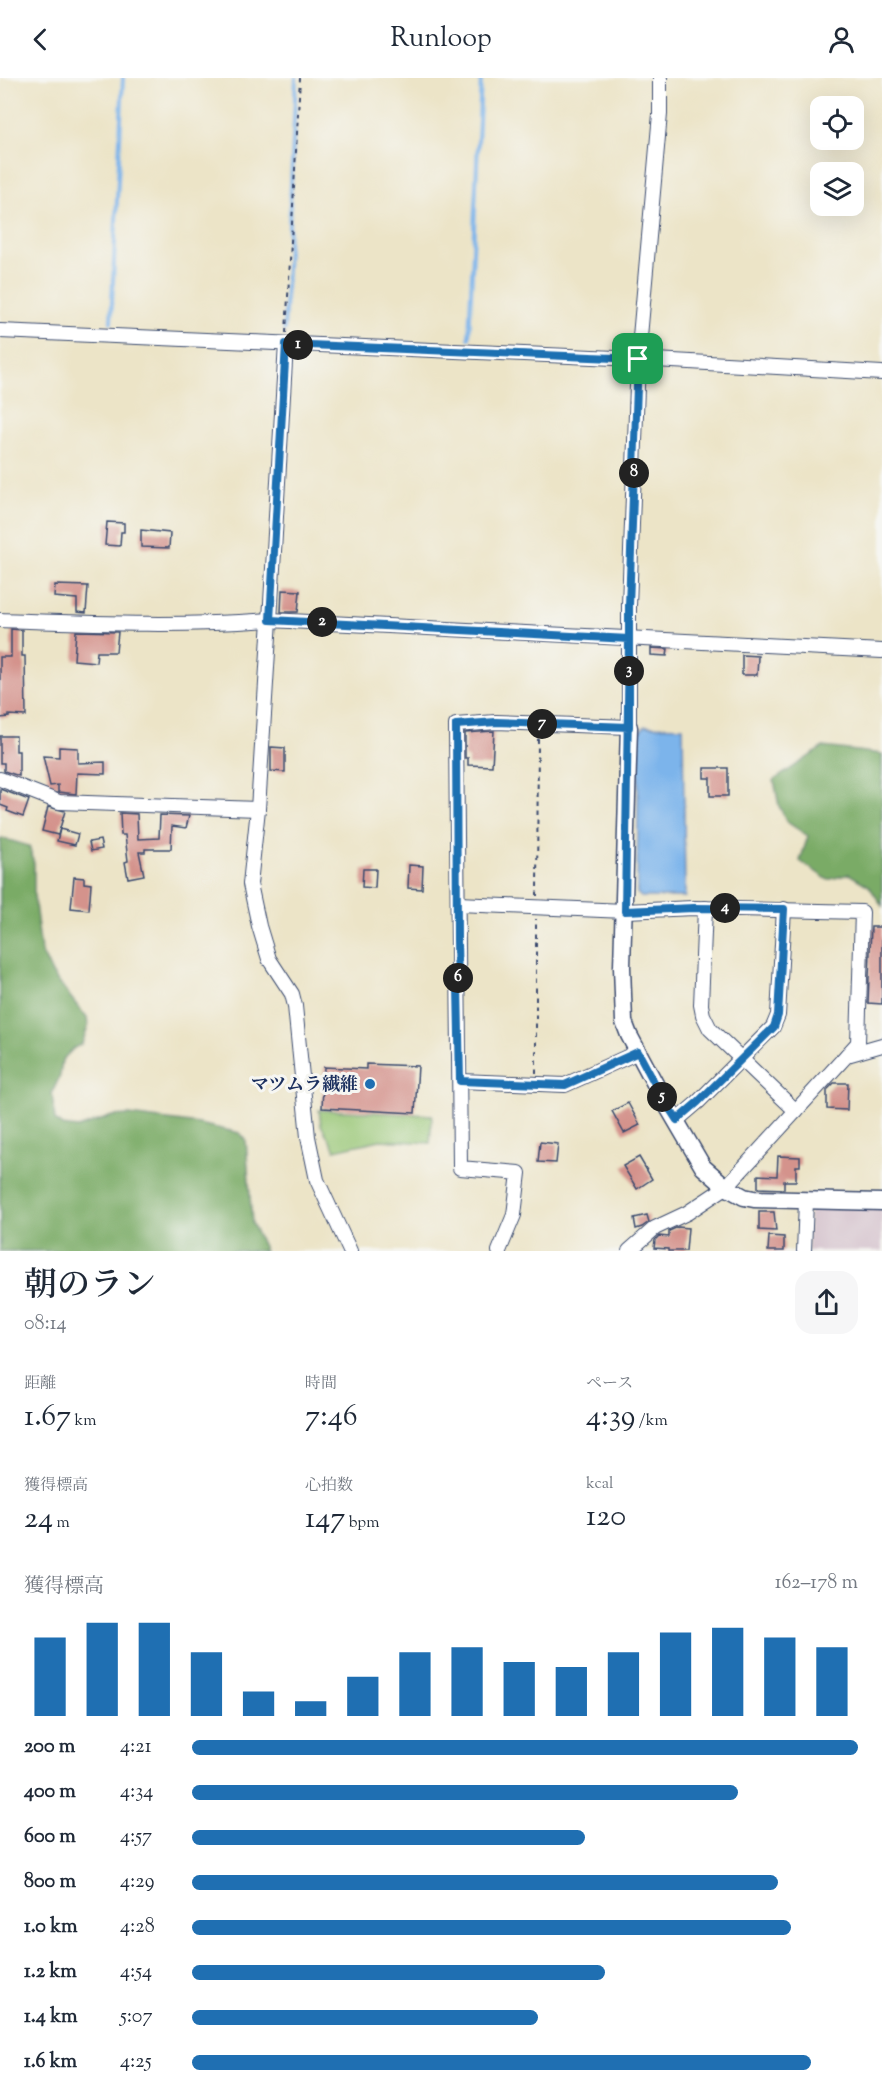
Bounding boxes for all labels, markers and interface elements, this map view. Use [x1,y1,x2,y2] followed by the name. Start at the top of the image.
[390,20,492,59] text: Runloop
[24,23,57,56] icon: back
[825,23,858,56] icon: person
[810,96,864,216] map controls
[810,96,864,150] button: locate
[810,162,864,216] button: layers
[283,330,313,360] pin: 1
[295,333,301,356] text: 1
[612,333,663,384] pin
[621,342,654,375] icon: arrive
[619,458,649,488] pin: 8
[630,461,638,484] text: 8
[307,607,337,637] pin: 2
[318,610,326,633] text: 2
[614,656,644,686] pin: 3
[626,659,632,682] text: 3
[527,709,557,739] pin: 7
[538,712,546,735] text: 7
[710,893,740,923] pin: 4
[721,896,729,919] text: 4
[443,963,473,993] pin: 6
[454,966,462,989] text: 6
[251,1073,358,1099] place label: マツムラ繊維
[363,1077,377,1091] marker: マツムラ繊維
[647,1082,677,1112] pin: 5
[659,1085,665,1108] text: 5
[24,1263,156,1311] text: 朝のラン
[795,1271,858,1334] button: share
[24,1310,67,1339] text: 08:14
[24,1373,56,1396] text: 距離
[305,1373,337,1396] text: 時間
[586,1373,633,1396] text: ペース
[24,1396,71,1439] text: 1.67
[305,1396,358,1439] text: 7:46
[586,1396,635,1439] text: 4:39
[71,1410,96,1433] text: km
[635,1410,668,1433] text: /km
[586,1473,614,1496] text: kcal
[24,1475,88,1498] text: 獲得標高
[305,1475,353,1498] text: 心拍数
[586,1496,626,1539] text: 120
[24,1498,53,1541] text: 24
[305,1498,345,1541] text: 147
[53,1512,70,1535] text: m
[345,1512,379,1535] text: bpm
[775,1569,858,1598] text: 162–178 m
[24,1573,104,1602] text: 獲得標高
[24,1733,75,1762] text: 200 m
[120,1733,151,1762] text: 4:21
[24,1778,76,1807] text: 400 m
[120,1778,153,1807] text: 4:34
[24,1823,76,1852] text: 600 m
[120,1823,152,1852] text: 4:57
[24,1868,76,1897] text: 800 m
[120,1868,154,1897] text: 4:29
[24,1913,78,1942] text: 1.0 km
[120,1913,155,1942] text: 4:28
[24,1958,77,1987] text: 1.2 km
[120,1958,152,1987] text: 4:54
[24,2003,78,2032] text: 1.4 km
[120,2003,152,2032] text: 5:07
[24,2048,77,2077] text: 1.6 km
[120,2048,151,2077] text: 4:25

